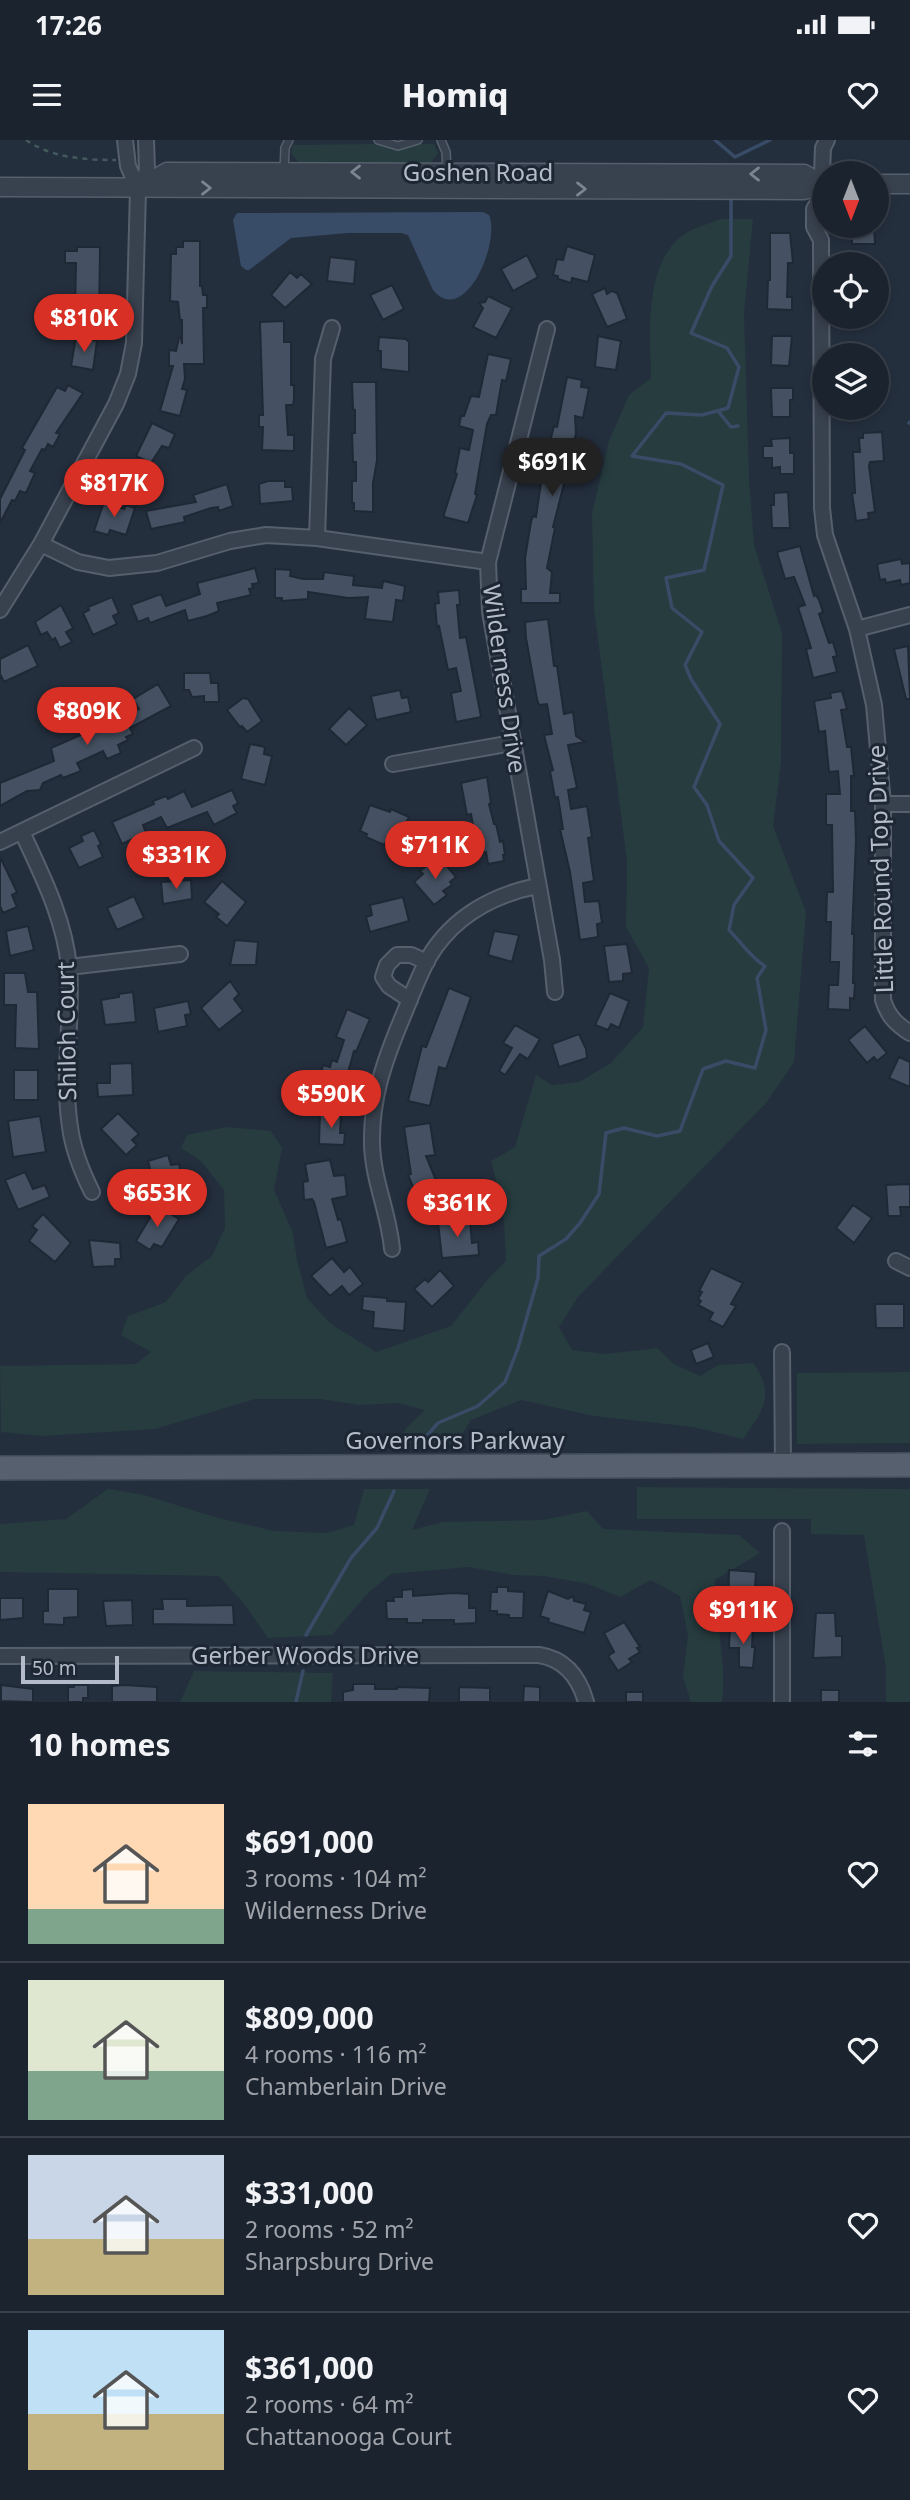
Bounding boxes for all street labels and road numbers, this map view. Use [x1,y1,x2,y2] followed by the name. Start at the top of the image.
[403,155,553,188] street label: Goshen Road
[476,582,535,775] street label: Wilderness Drive
[859,744,900,994] street label: Little Round Top Drive
[48,961,83,1101] street label: Shiloh Court
[345,1423,565,1456] street label: Governors Parkway
[191,1638,419,1671] street label: Gerber Woods Drive

